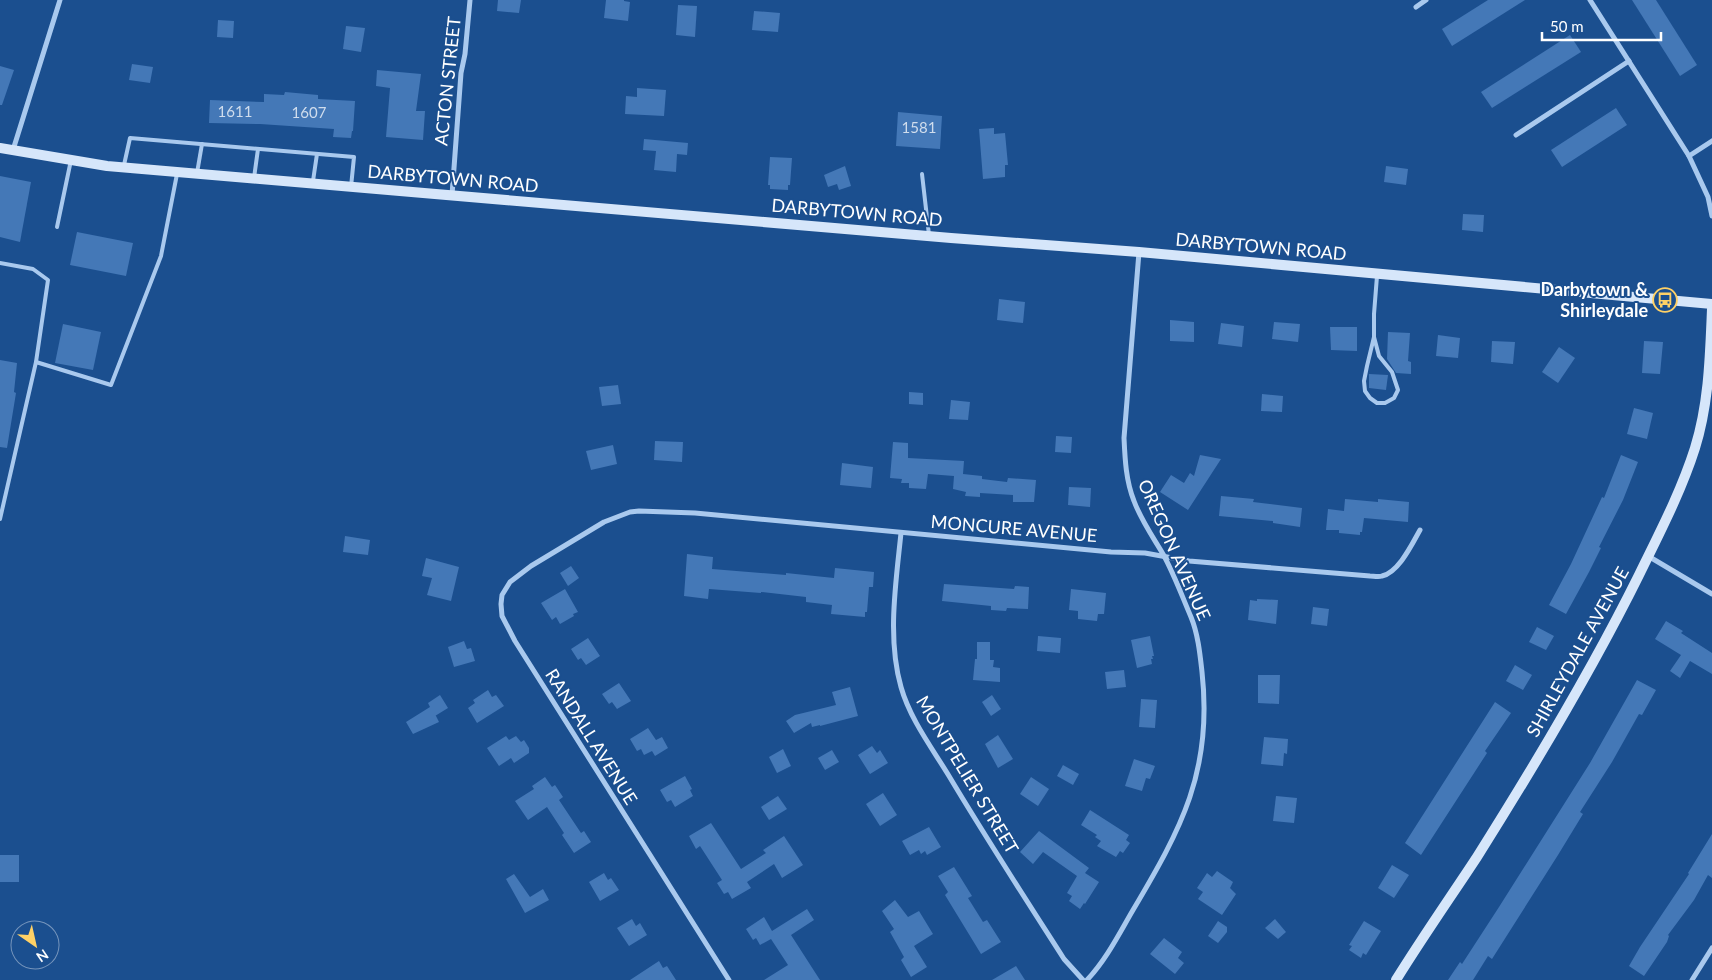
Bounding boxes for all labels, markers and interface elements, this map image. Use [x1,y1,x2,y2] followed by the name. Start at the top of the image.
[1542,10,1661,42] scale bar
[429,15,465,147] street label: ACTON STREET
[1550,17,1584,35] text: 50 m
[218,102,252,120] house number: 1611
[292,103,327,121] house number: 1607
[902,118,936,136] house number: 1581
[367,160,540,196] street label: DARBYTOWN ROAD
[771,194,944,230] street label: DARBYTOWN ROAD
[1175,228,1348,264] street label: DARBYTOWN ROAD
[1540,278,1648,321] place label: Darbytown & Shirleydale
[1652,287,1678,313] bus stop icon: Darbytown & Shirleydale
[1134,476,1216,624] street label: OREGON AVENUE
[930,510,1098,546] street label: MONCURE AVENUE
[1521,563,1633,740] street label: SHIRLEYDALE AVENUE
[541,665,642,808] street label: RANDALL AVENUE
[912,692,1024,858] street label: MONTPELIER STREET
[10,920,60,970] north arrow
[33,946,52,966] text: N

